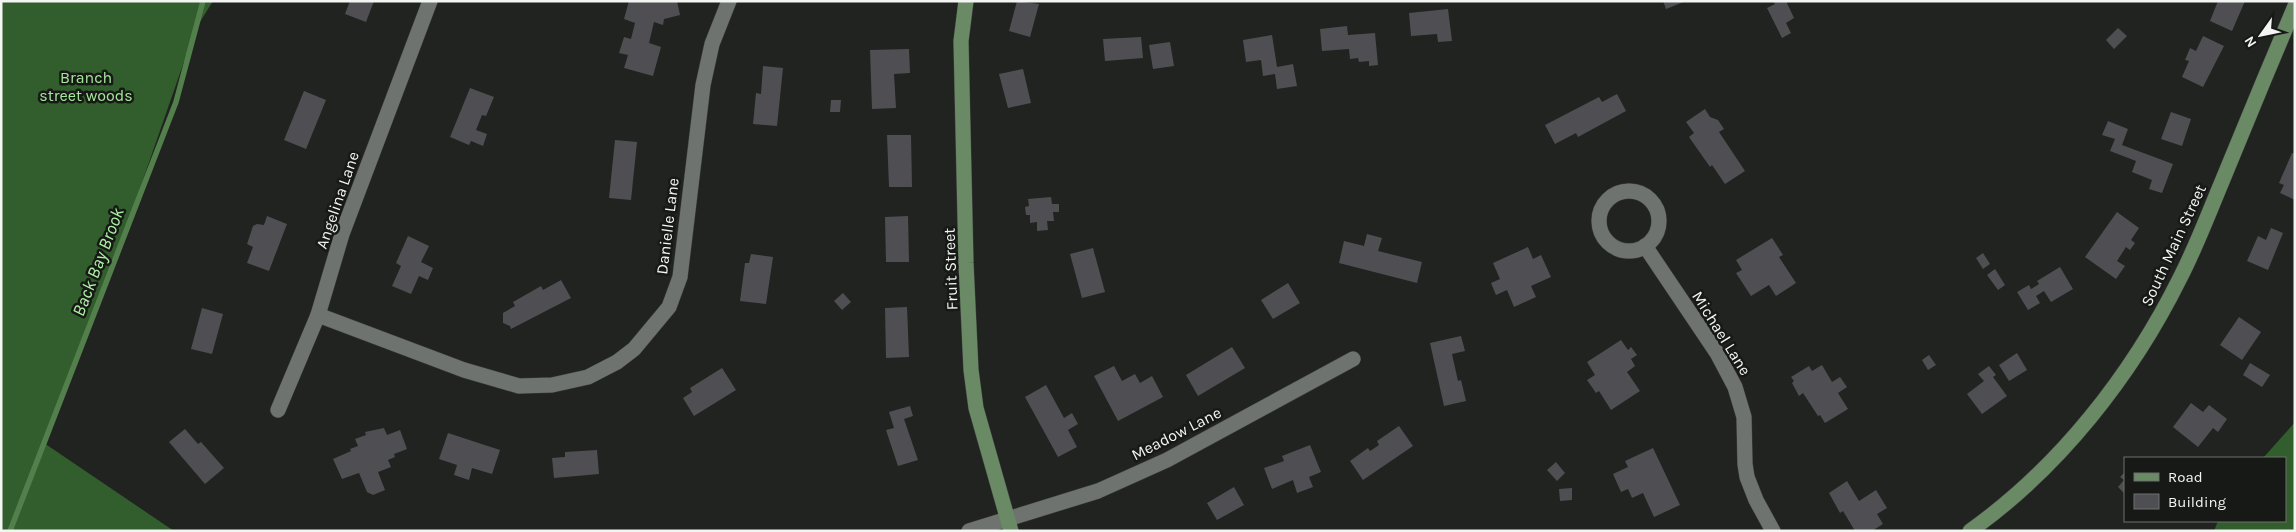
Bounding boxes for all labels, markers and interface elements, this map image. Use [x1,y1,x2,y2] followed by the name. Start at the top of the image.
[2236,10,2286,60] north arrow
[2241,33,2260,51] text: N
[39,68,133,105] park label: Branch street woods
[312,149,363,251] street label: Angelina Lane
[652,177,683,275] street label: Danielle Lane
[2137,181,2210,309] street label: South Main Street
[67,204,129,319] water label: Back Bay Brook
[940,227,961,310] street label: Fruit Street
[1688,288,1755,379] street label: Michael Lane
[1128,403,1224,464] street label: Meadow Lane
[2124,457,2286,522] legend
[2168,468,2203,486] text: Road
[2168,493,2226,511] text: Building

